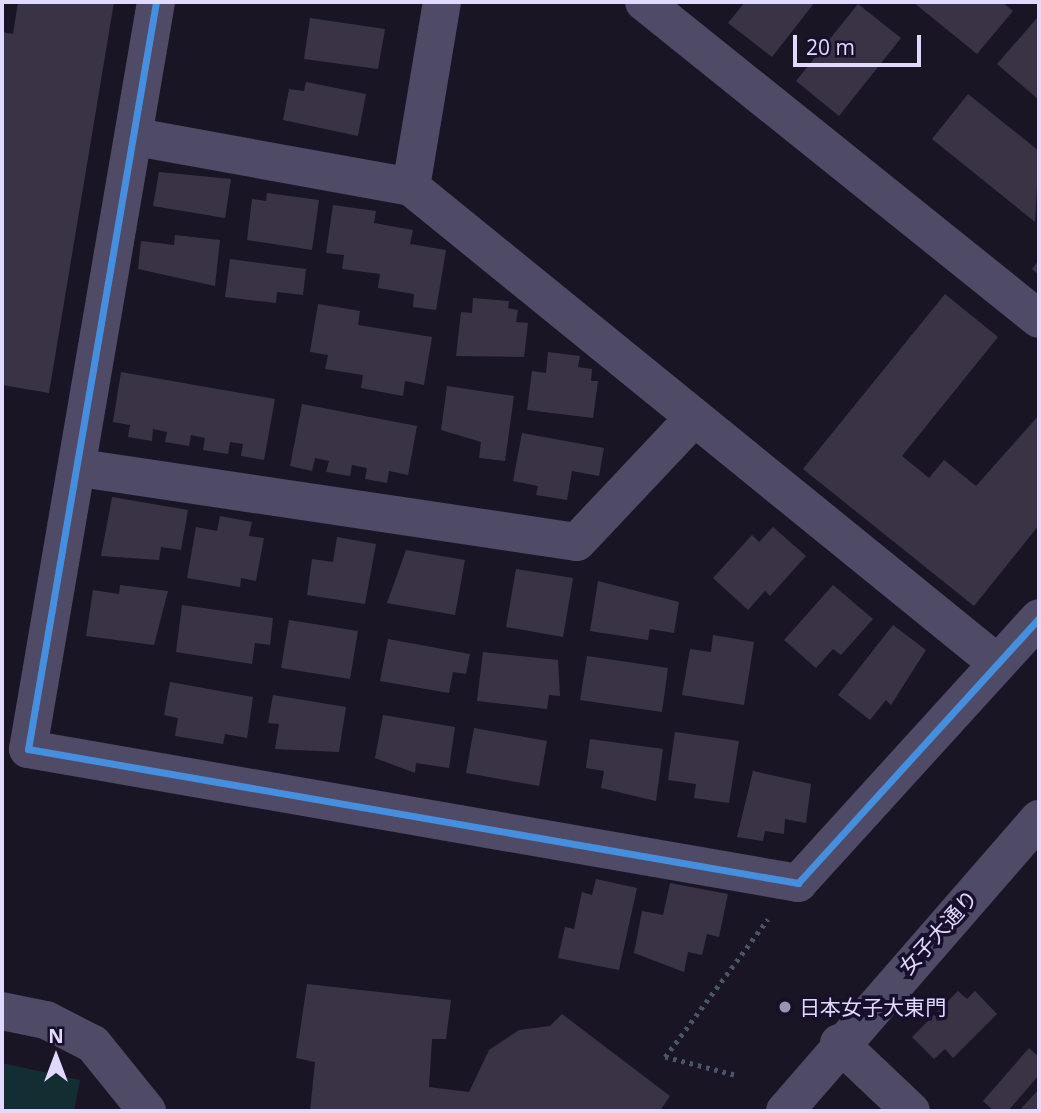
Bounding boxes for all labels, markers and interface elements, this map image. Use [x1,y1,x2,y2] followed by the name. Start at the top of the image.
[796,21,924,65] scale bar
[806,33,855,61] text: 20 m
[894,885,982,979] street label: 女子大通り
[799,994,946,1020] place label: 日本女子大東門
[777,999,793,1015] marker: 日本女子大東門
[21,1022,91,1092] north arrow
[48,1023,64,1049] text: N

